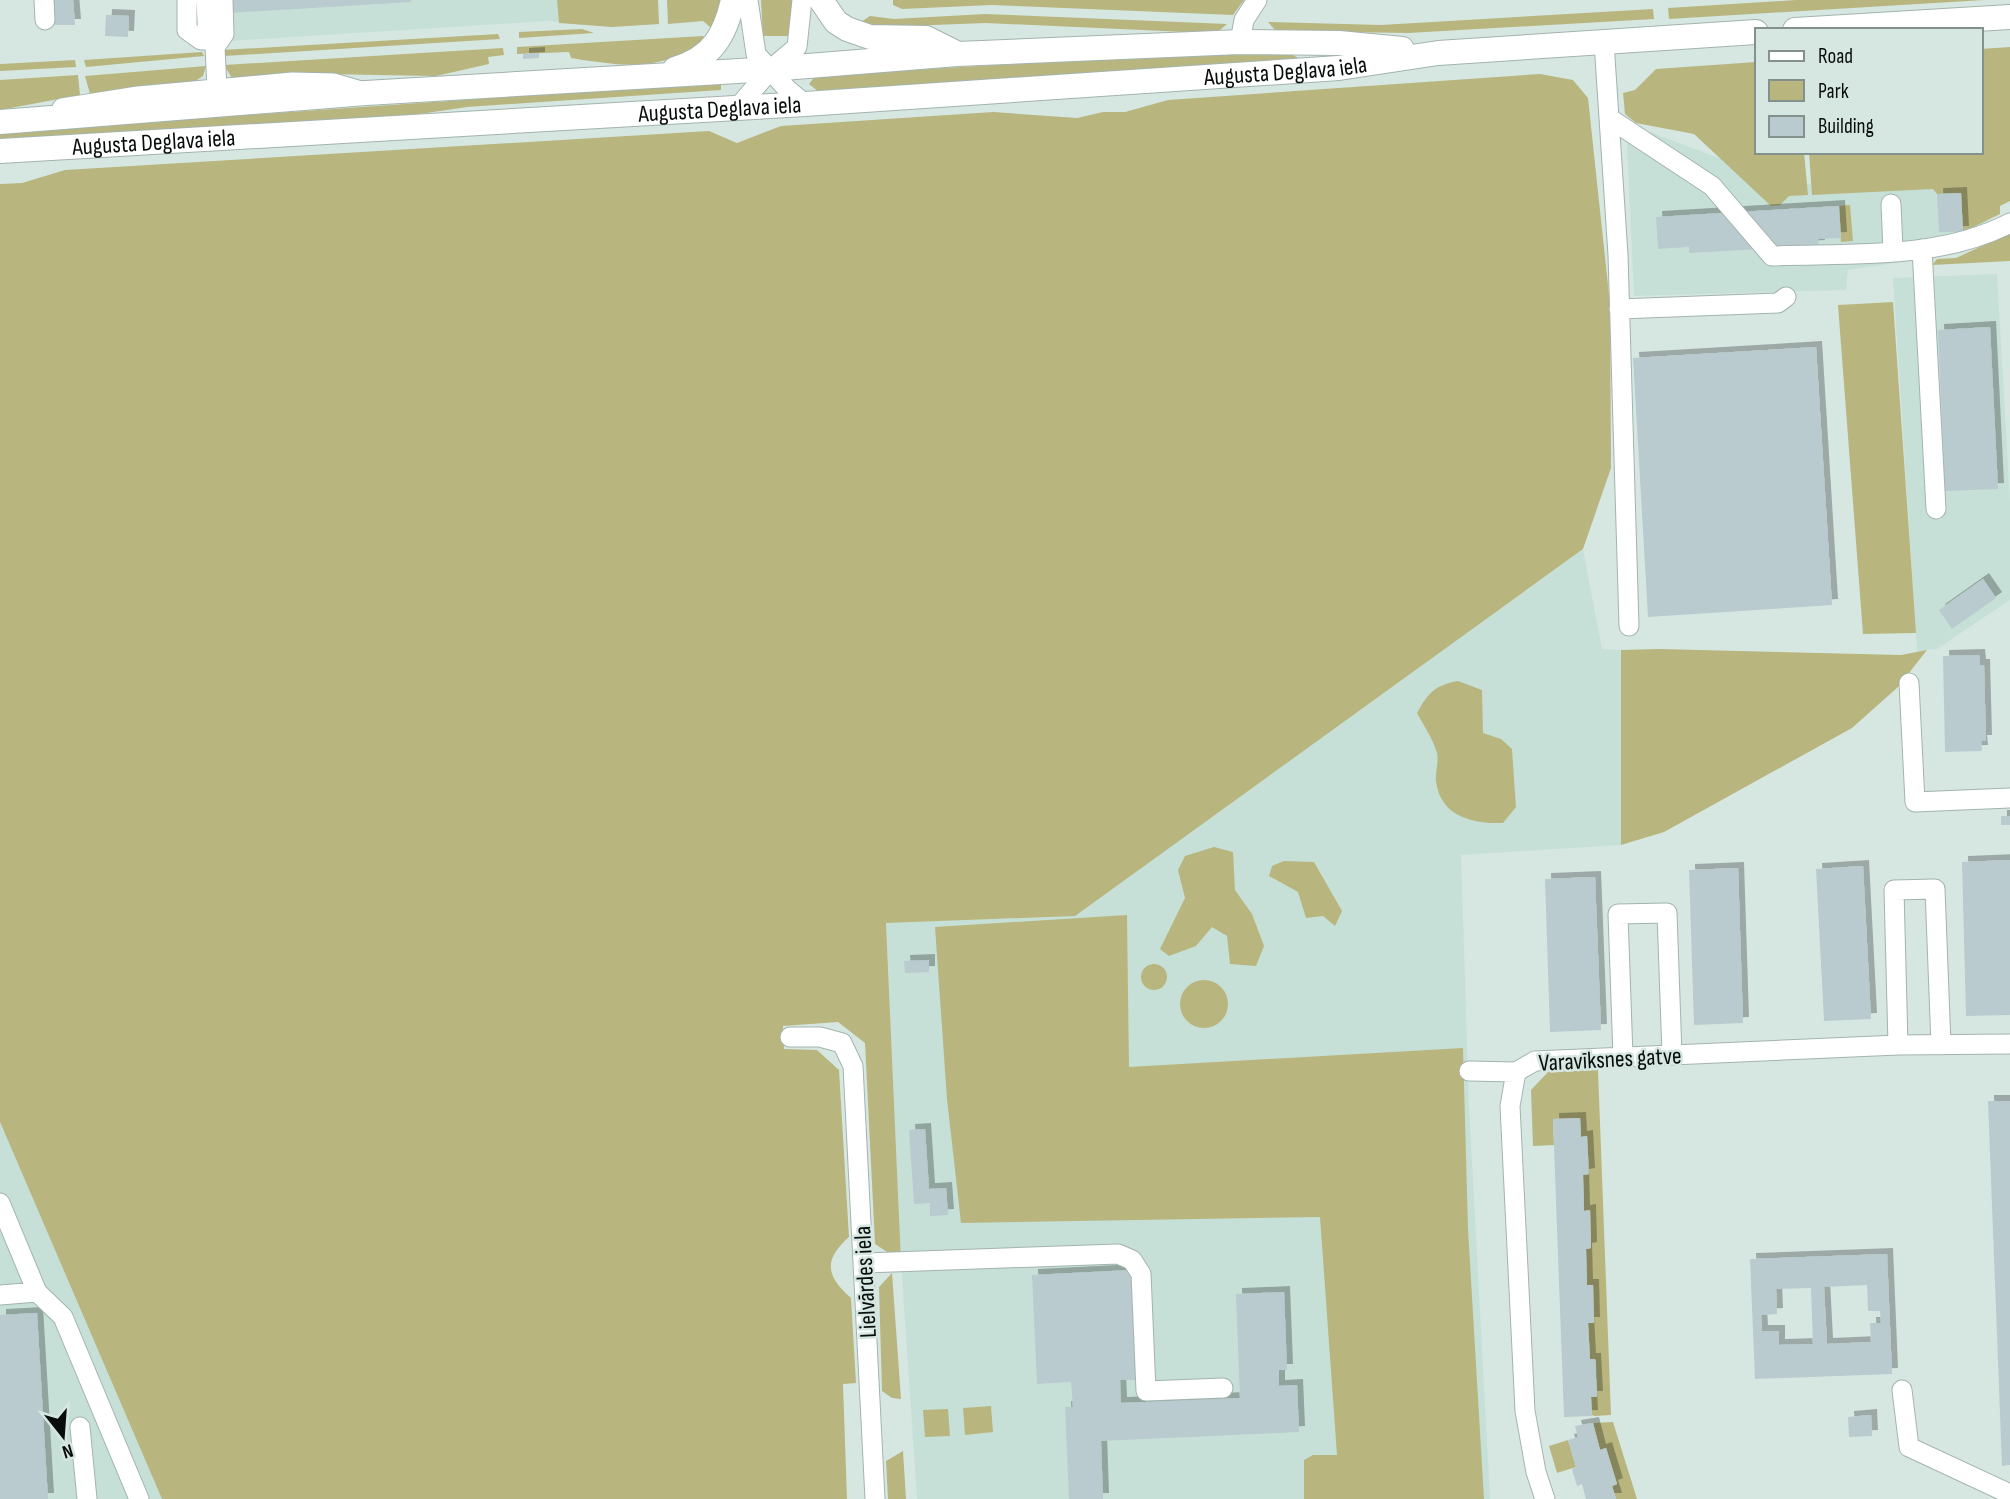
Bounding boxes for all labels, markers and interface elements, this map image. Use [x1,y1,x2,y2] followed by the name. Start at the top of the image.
[1755,28,1982,154] legend
[1818,44,1853,69] text: Road
[1202,50,1369,92] street label: Augusta Deglava iela
[1818,79,1849,104] text: Park
[636,90,802,129] street label: Augusta Deglava iela
[1818,114,1874,139] text: Building
[70,123,236,162] street label: Augusta Deglava iela
[1538,1041,1682,1078] street label: Varavīksnes gatve
[848,1225,883,1339] street label: Lielvārdes iela
[28,1401,98,1471] north arrow
[59,1438,76,1463] text: N

